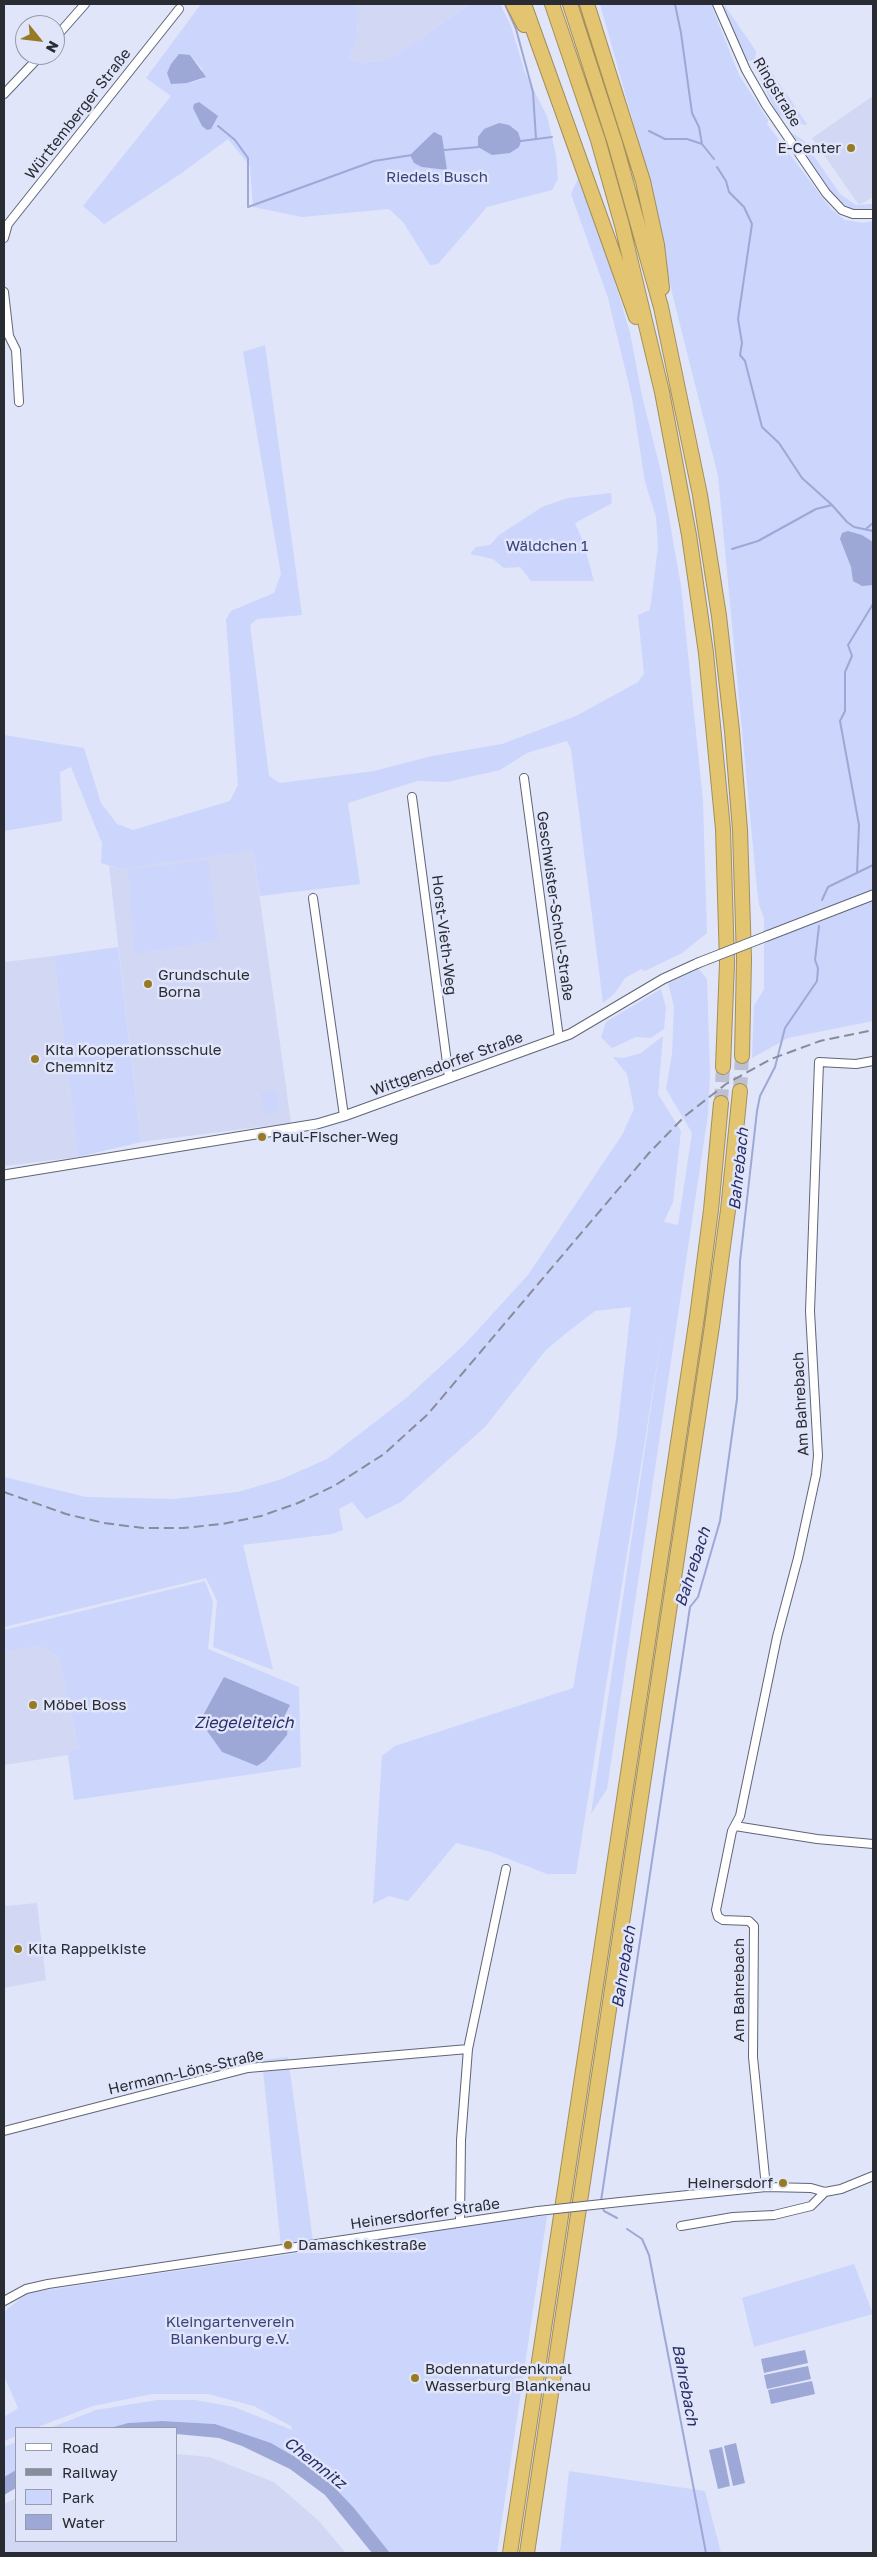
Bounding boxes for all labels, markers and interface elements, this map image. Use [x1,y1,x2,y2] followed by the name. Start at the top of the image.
[15,15,65,65] north arrow
[43,38,63,56] text: N
[21,45,135,183] street label: Württemberger Straße
[749,54,805,130] street label: Ringstraße
[778,139,841,157] place label: E-Center
[845,142,857,154] marker: E-Center
[386,168,488,186] park label: Riedels Busch
[506,537,588,555] park label: Wäldchen 1
[533,810,577,1002] street label: Geschwister-Scholl-Straße
[428,874,460,996] street label: Horst-Vieth-Weg
[158,966,250,1001] place label: Grundschule Borna
[142,978,154,990] marker: Grundschule Borna
[369,1028,525,1100] street label: Wittgensdorfer Straße
[45,1041,222,1076] place label: Kita Kooperationsschule Chemnitz
[29,1053,41,1065] marker: Kita Kooperationsschule Chemnitz
[725,1127,753,1211] water label: Bahrebach
[272,1128,398,1146] place label: Paul-Fischer-Weg
[256,1131,268,1143] marker: Paul-Fischer-Weg
[789,1351,813,1457] street label: Am Bahrebach
[671,1525,715,1609] water label: Bahrebach
[43,1696,126,1714] place label: Möbel Boss
[27,1699,39,1711] marker: Möbel Boss
[194,1713,294,1733] water label: Ziegeleiteich
[608,1925,640,2009] water label: Bahrebach
[730,1938,748,2042] street label: Am Bahrebach
[28,1940,146,1958] place label: Kita Rappelkiste
[12,1943,24,1955] marker: Kita Rappelkiste
[107,2045,265,2099] street label: Hermann-Löns-Straße
[687,2174,773,2192] place label: Heinersdorf
[777,2177,789,2189] marker: Heinersdorf
[349,2195,501,2233] street label: Heinersdorfer Straße
[298,2236,426,2254] place label: Damaschkestraße
[282,2239,294,2251] marker: Damaschkestraße
[166,2313,294,2348] park label: Kleingartenverein Blankenburg e.V.
[668,2343,702,2427] water label: Bahrebach
[425,2360,591,2395] place label: Bodennaturdenkmal Wasserburg Blankenau
[409,2372,421,2384] marker: Bodennaturdenkmal Wasserburg Blankenau
[15,2427,178,2542] legend
[280,2433,350,2493] water label: Chemnitz
[62,2438,99,2456] text: Road
[62,2463,118,2481] text: Railway
[62,2488,94,2506] text: Park
[62,2513,105,2531] text: Water

